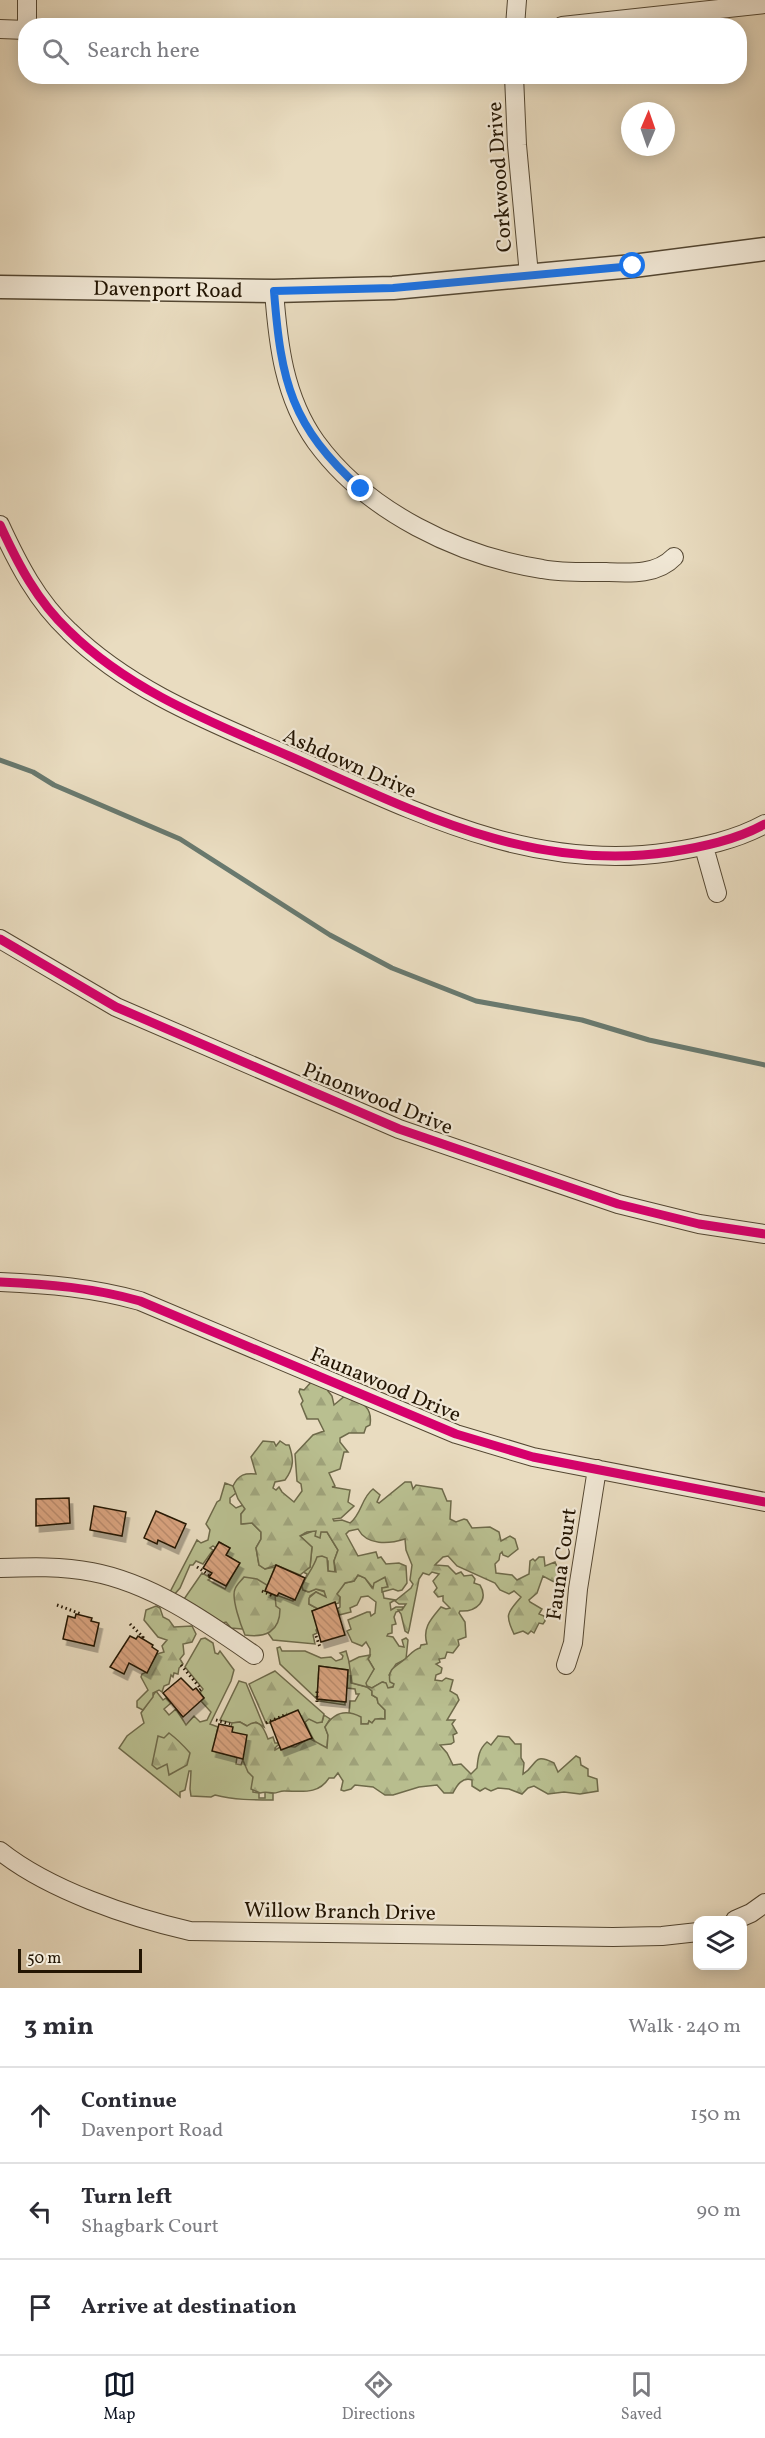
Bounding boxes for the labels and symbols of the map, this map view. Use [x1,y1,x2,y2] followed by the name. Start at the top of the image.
[481,101,520,253] street label: Corkwood Drive
[621,102,675,156] north arrow
[619,252,645,278] route start
[93,275,243,306] street label: Davenport Road
[347,475,373,501] route end
[278,722,421,807] street label: Ashdown Drive
[298,1056,457,1143] street label: Pinonwood Drive
[306,1341,465,1430] street label: Faunawood Drive
[540,1506,585,1622] street label: Fauna Court
[244,1896,436,1929] street label: Willow Branch Drive
[18,1946,142,1974] scale bar

